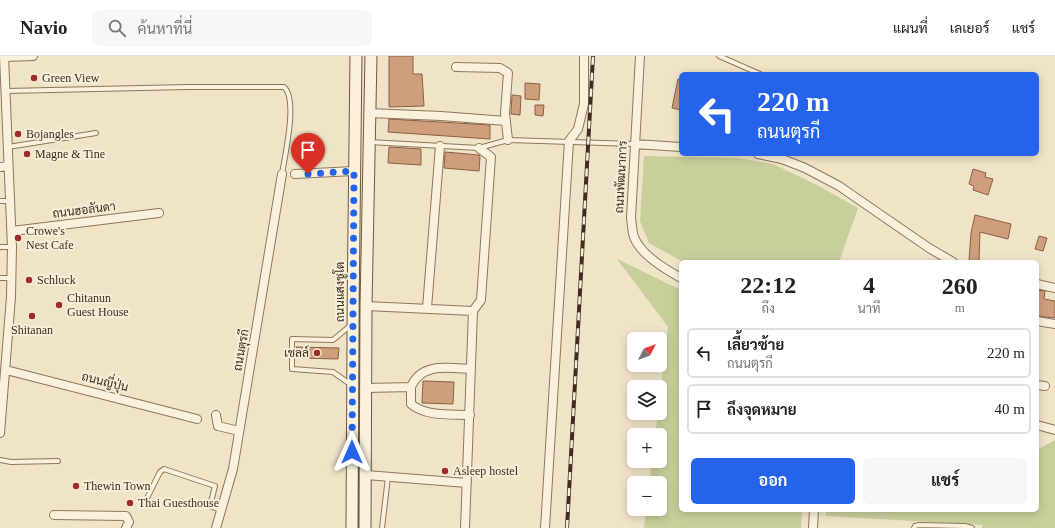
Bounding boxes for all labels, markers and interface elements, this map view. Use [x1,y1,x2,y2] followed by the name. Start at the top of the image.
[92,10,372,46] search box
[20,17,68,38] text: Navio
[106,17,128,39] icon: search
[138,21,192,37] text: ค้นหาที่นี่
[893,21,928,36] text: แผนที่
[950,21,990,36] text: เลเยอร์
[1012,21,1035,36] text: แชร์
[42,71,100,85] place label: Green View
[29,73,39,83] marker: Green View
[757,86,829,117] text: 220 m
[691,88,743,140] icon: left
[757,122,820,142] text: ถนนตุรกี
[26,127,74,141] place label: Bojangles
[13,129,23,139] marker: Bojangles
[291,133,325,174] pin
[297,139,319,161] icon: arrive
[612,140,630,214] street label: ถนนพัฒนาการ
[35,147,105,161] place label: Magne & Tine
[22,149,32,159] marker: Magne & Tine
[52,199,116,221] street label: ถนนฮอลันดา
[26,224,74,252] place label: Crowe's Nest Cafe
[13,233,23,243] marker: Crowe's Nest Cafe
[332,262,348,322] street label: ถนนแสงชูโต
[740,272,796,298] text: 22:12
[863,272,875,298] text: 4
[37,273,76,287] place label: Schluck
[942,273,978,299] text: 260
[24,275,34,285] marker: Schluck
[67,291,129,319] place label: Chitanun Guest House
[54,300,64,310] marker: Chitanun Guest House
[955,300,965,315] text: m
[761,301,775,316] text: ถึง
[857,301,881,316] text: นาที
[27,311,37,321] marker: Shitanan
[11,323,53,337] place label: Shitanan
[229,328,254,372] street label: ถนนตุรกี
[627,332,667,372] north arrow
[627,332,667,516] map controls
[727,337,784,353] text: เลี้ยวซ้าย
[693,342,715,364] icon: left
[284,345,309,360] place label: เชลล์
[987,345,1025,361] text: 220 m
[312,348,322,358] marker: เชลล์
[727,356,773,371] text: ถนนตุรกี
[80,366,131,397] street label: ถนนญี่ปุ่น
[627,380,667,420] button: layers
[693,398,715,420] icon: arrive
[995,401,1025,417] text: 40 m
[727,402,797,418] text: ถึงจุดหมาย
[627,428,667,468] button: +
[331,431,373,473] position arrow
[691,458,855,504] button: ออก
[863,458,1027,504] button: แชร์
[453,464,519,478] place label: Asleep hostel
[440,466,450,476] marker: Asleep hostel
[627,476,667,516] button: −
[84,479,151,493] place label: Thewin Town
[71,481,81,491] marker: Thewin Town
[138,496,219,510] place label: Thai Guesthouse
[125,498,135,508] marker: Thai Guesthouse

